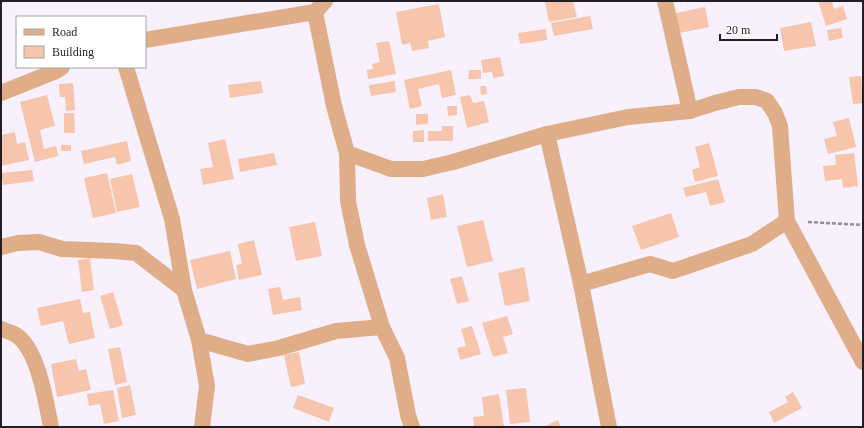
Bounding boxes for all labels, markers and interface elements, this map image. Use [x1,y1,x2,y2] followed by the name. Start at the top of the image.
[16,16,146,68] legend
[720,16,777,42] scale bar
[726,23,751,37] text: 20 m
[52,25,77,39] text: Road
[52,45,94,59] text: Building

